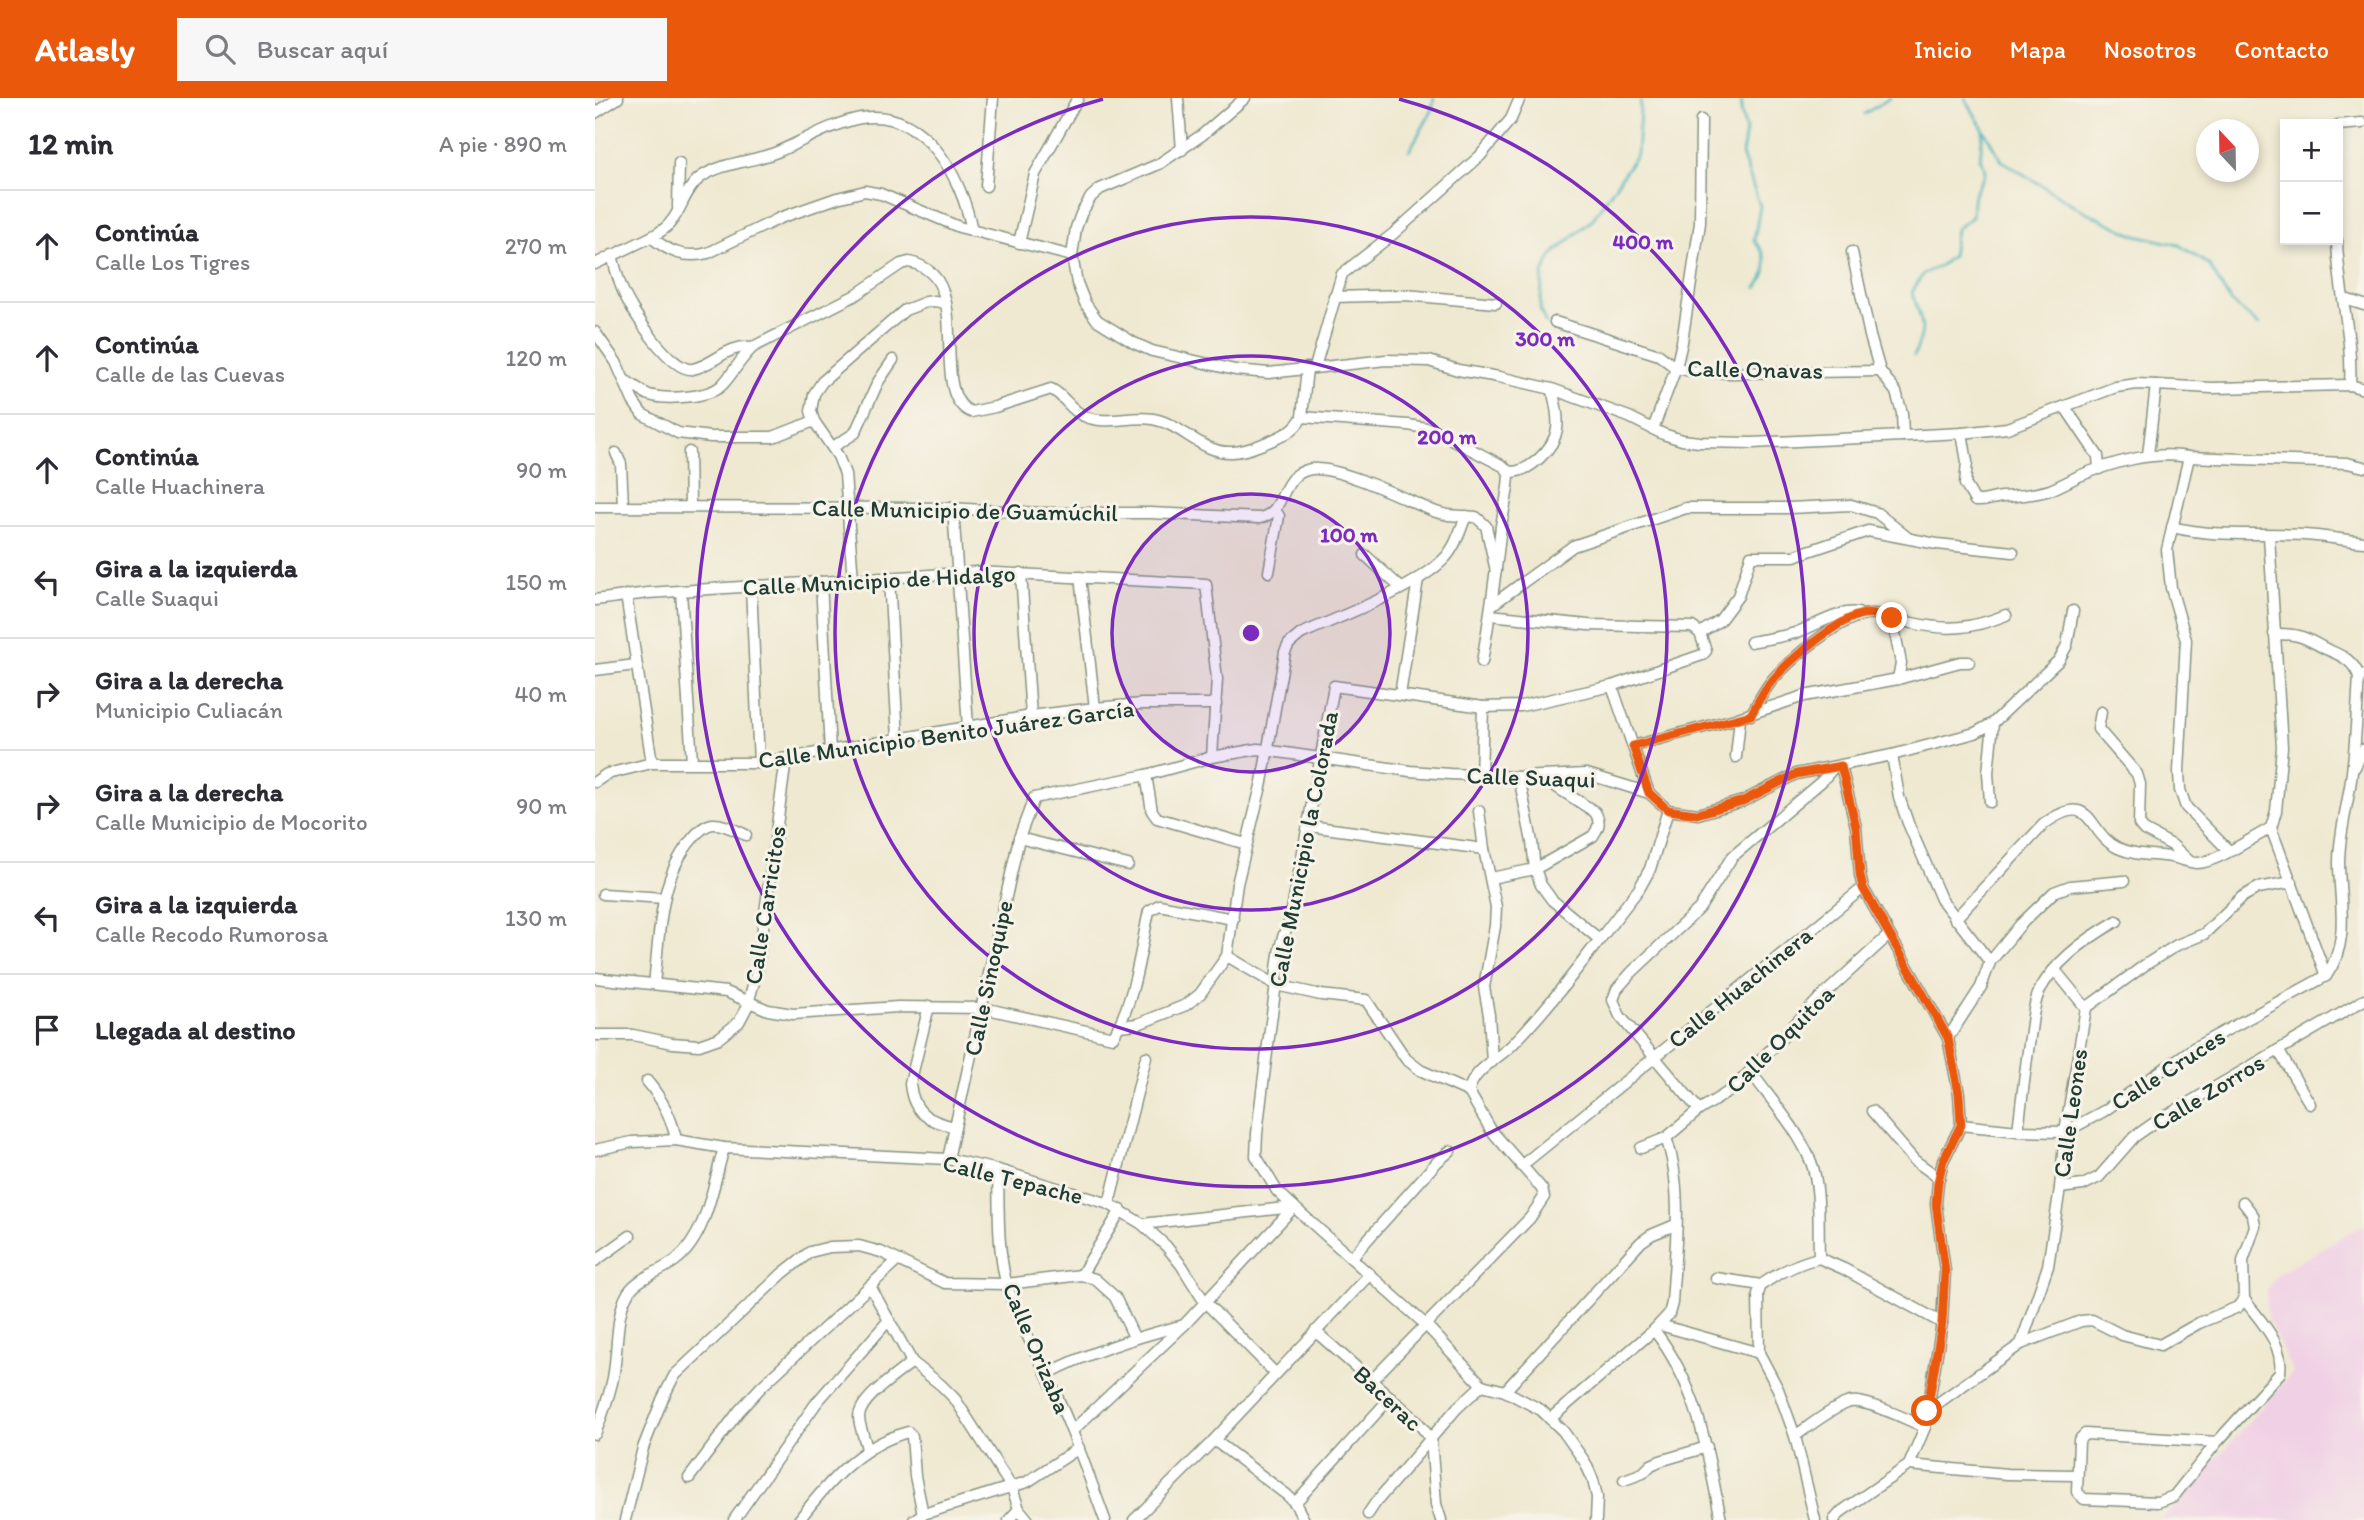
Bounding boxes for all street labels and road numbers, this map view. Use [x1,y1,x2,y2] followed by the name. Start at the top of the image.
[1687,353,1823,385] street label: Calle Onavas
[812,493,1119,527] street label: Calle Municipio de Guamúchil
[742,558,1016,602] street label: Calle Municipio de Hidalgo
[756,693,1136,775] street label: Calle Municipio Benito Juárez García
[1262,708,1344,990] street label: Calle Municipio la Colorada
[1466,760,1596,794] street label: Calle Suaqui
[738,824,792,986] street label: Calle Carricitos
[957,897,1019,1059] street label: Calle Sinoquipe
[1662,920,1818,1054] street label: Calle Huachinera
[1720,978,1841,1099] street label: Calle Oquitoa
[2106,1021,2230,1117] street label: Calle Cruces
[2047,1047,2093,1179] street label: Calle Leones
[2146,1047,2270,1137] street label: Calle Zorros
[940,1148,1086,1210] street label: Calle Tepache
[996,1278,1078,1418] street label: Calle Orizaba
[1348,1359,1428,1437] street label: Bacerac

